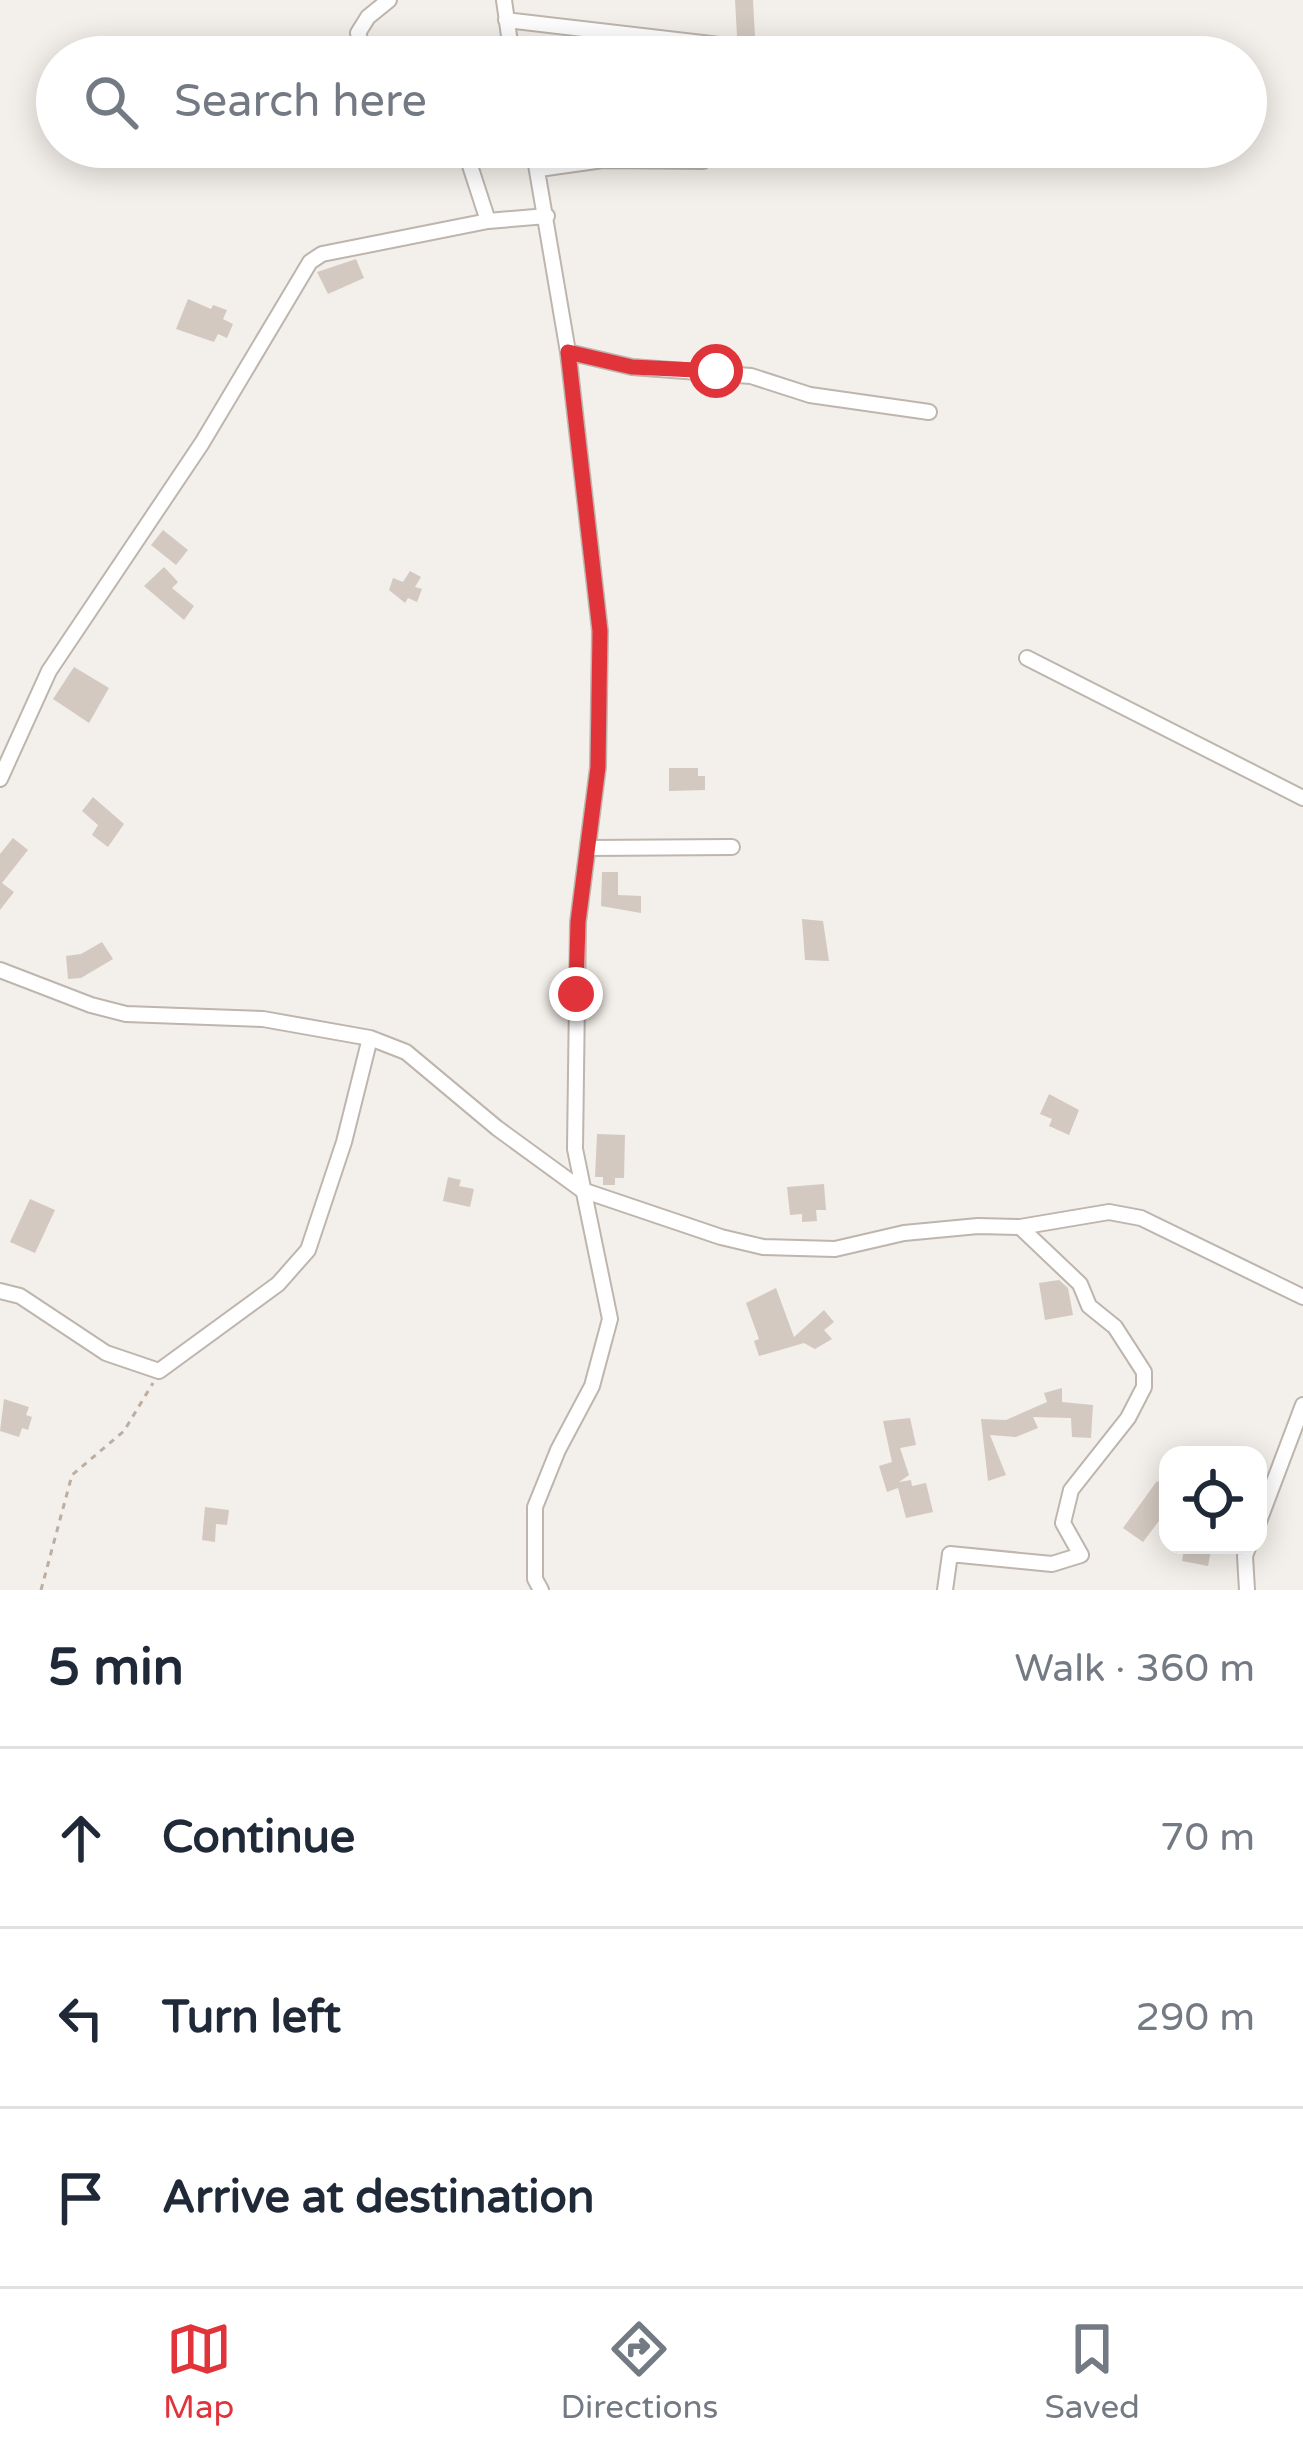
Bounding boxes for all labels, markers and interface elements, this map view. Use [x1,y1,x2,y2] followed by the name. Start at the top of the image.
[36,36,1267,168] search box
[78,69,144,135] icon: search
[174,75,427,129] text: Search here
[689,344,743,398] route start
[549,967,603,1021] route end
[1159,1446,1267,1554] map controls
[1159,1446,1267,1554] button: locate
[48,1637,184,1699] text: 5 min
[1014,1645,1255,1692] text: Walk · 360 m
[48,1805,114,1871] icon: ahead
[162,1811,355,1865] text: Continue
[1160,1814,1255,1861] text: 70 m
[48,1985,114,2051] icon: left
[162,1991,341,2045] text: Turn left
[1136,1994,1255,2041] text: 290 m
[48,2165,114,2231] icon: arrive
[162,2171,594,2225] text: Arrive at destination
[163,2316,234,2427] tab: Map
[560,2316,718,2427] tab: Directions
[1045,2316,1140,2427] tab: Saved

